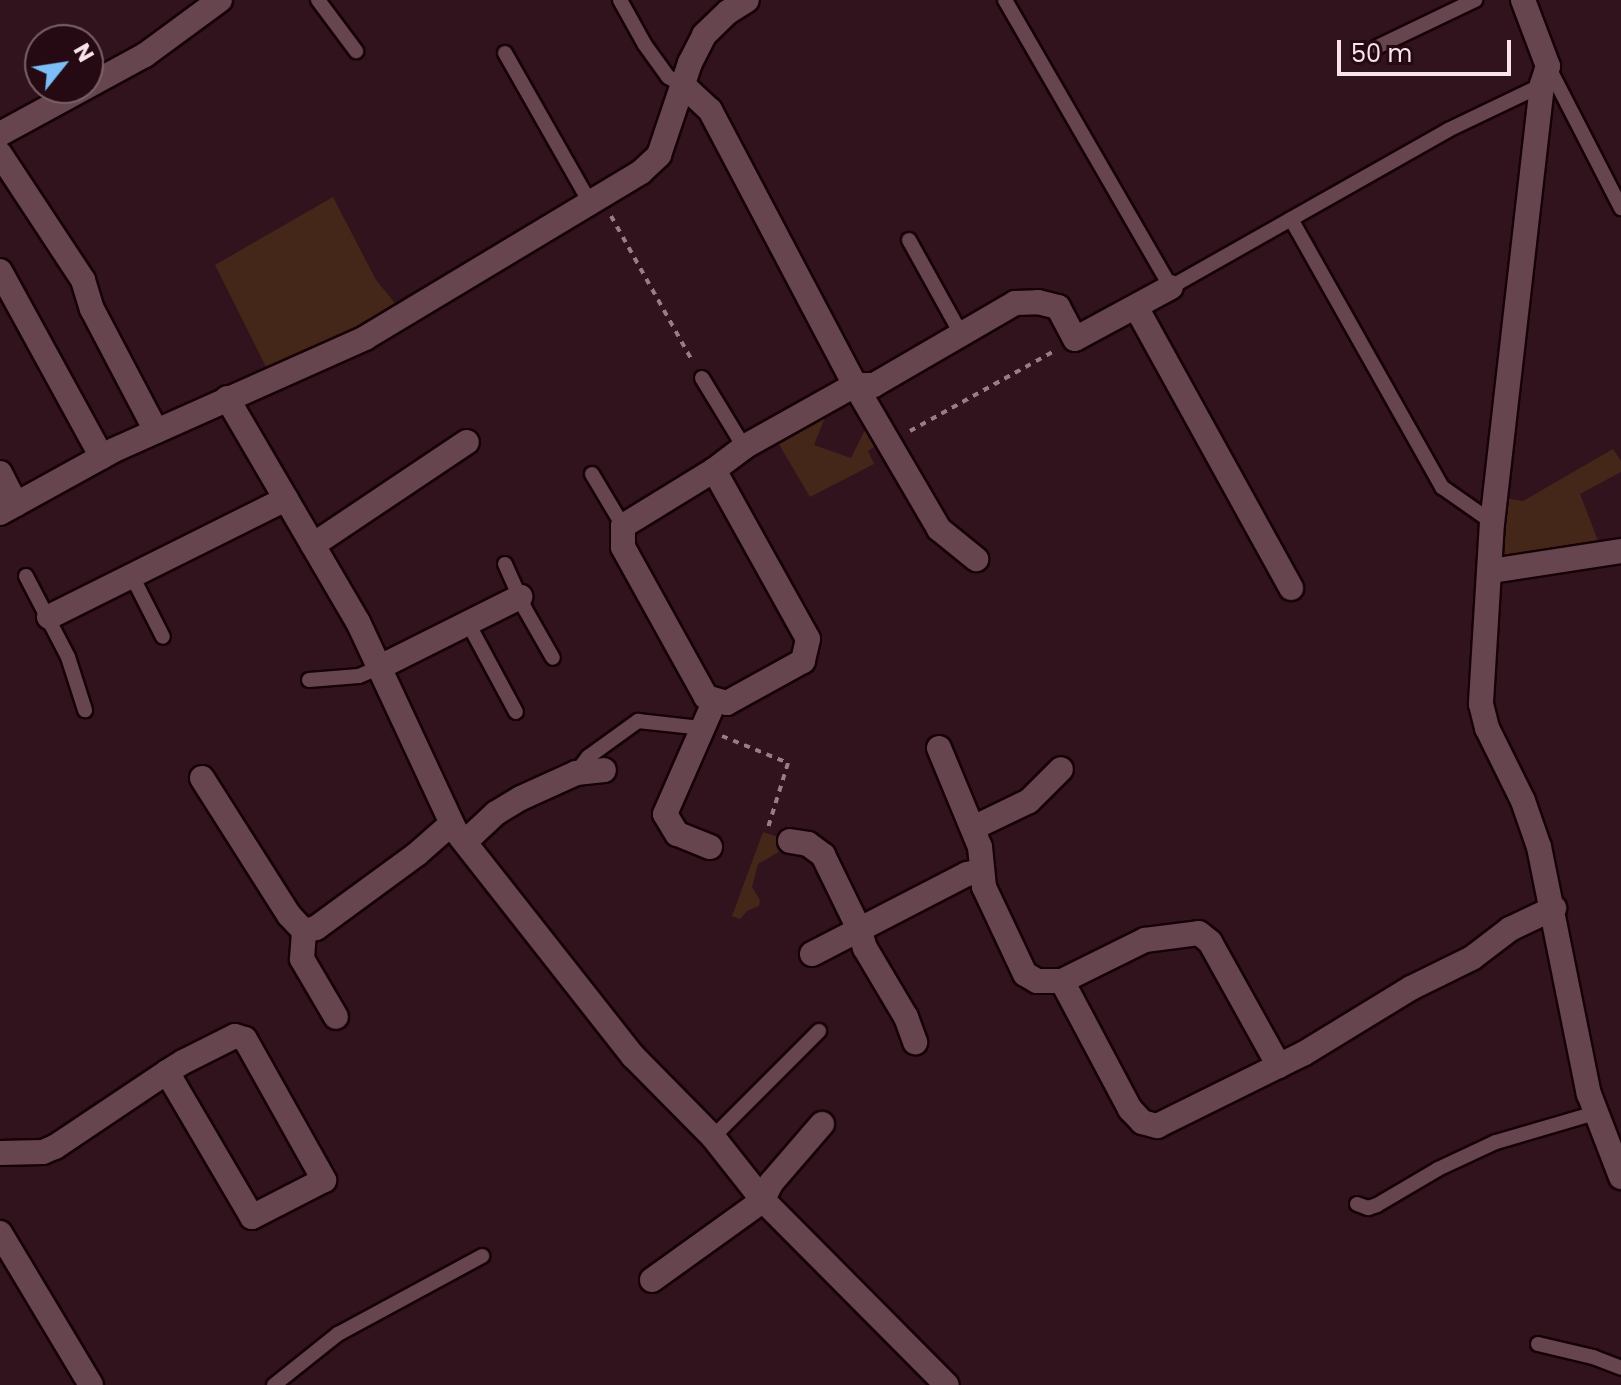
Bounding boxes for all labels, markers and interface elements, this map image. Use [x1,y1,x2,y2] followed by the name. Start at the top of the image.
[24,24,104,104] north arrow
[1341,24,1515,74] scale bar
[1351,37,1412,70] text: 50 m
[66,38,101,68] text: N

